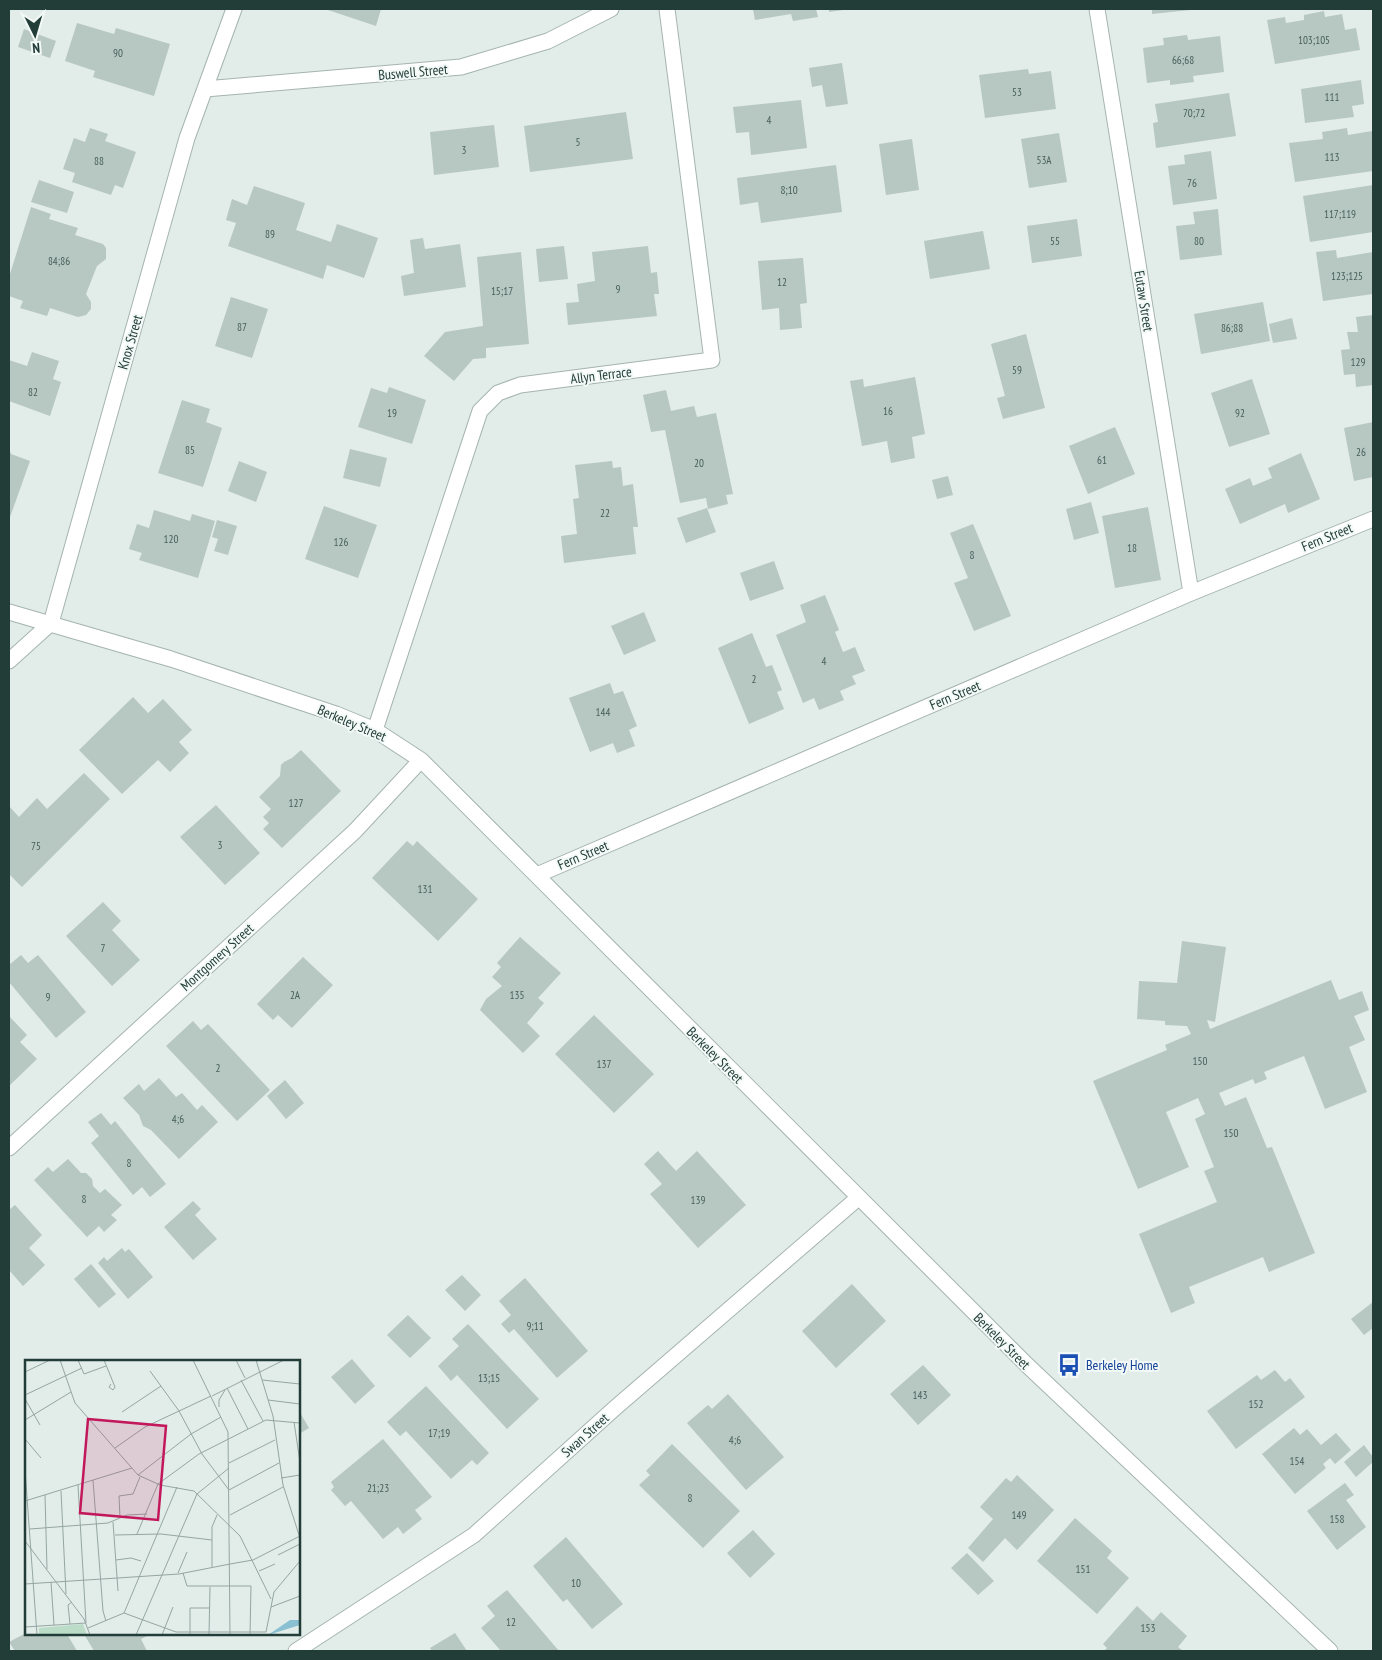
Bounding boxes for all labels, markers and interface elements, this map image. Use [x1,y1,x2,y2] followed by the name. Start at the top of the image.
[10,10,60,60] north arrow
[1298,33,1330,47] house number: 103;105
[32,39,41,57] text: N
[113,46,123,60] house number: 90
[1172,53,1194,67] house number: 66;68
[377,60,449,84] street label: Buswell Street
[1012,85,1022,99] house number: 53
[1325,90,1339,104] house number: 111
[1183,106,1205,120] house number: 70;72
[767,113,772,127] house number: 4
[576,135,581,149] house number: 5
[462,143,467,157] house number: 3
[1325,150,1339,164] house number: 113
[1036,153,1052,167] house number: 53A
[94,154,104,168] house number: 88
[1187,176,1197,190] house number: 76
[780,183,798,197] house number: 8;10
[1324,207,1356,221] house number: 117;119
[265,227,275,241] house number: 89
[1050,234,1060,248] house number: 55
[1194,234,1204,248] house number: 80
[48,254,70,268] house number: 84;86
[1130,269,1158,333] street label: Eutaw Street
[1331,269,1363,283] house number: 123;125
[777,275,787,289] house number: 12
[616,282,621,296] house number: 9
[491,284,513,298] house number: 15;17
[114,313,146,371] street label: Knox Street
[237,320,247,334] house number: 87
[1221,321,1243,335] house number: 86;88
[1351,355,1365,369] house number: 129
[569,362,633,388] street label: Allyn Terrace
[1012,363,1022,377] house number: 59
[28,385,38,399] house number: 82
[883,404,893,418] house number: 16
[387,406,397,420] house number: 19
[1235,406,1245,420] house number: 92
[185,443,195,457] house number: 85
[1356,445,1366,459] house number: 26
[1097,453,1107,467] house number: 61
[694,456,704,470] house number: 20
[600,506,610,520] house number: 22
[1299,519,1355,555] street label: Fern Street
[164,532,178,546] house number: 120
[334,535,348,549] house number: 126
[1127,541,1137,555] house number: 18
[970,548,975,562] house number: 8
[822,654,827,668] house number: 4
[752,672,757,686] house number: 2
[927,676,983,714] street label: Fern Street
[315,700,389,746] street label: Berkeley Street
[596,705,610,719] house number: 144
[289,796,303,810] house number: 127
[555,836,611,874] street label: Fern Street
[218,838,223,852] house number: 3
[31,839,41,853] house number: 75
[418,882,432,896] house number: 131
[177,919,257,995] street label: Montgomery Street
[101,941,106,955] house number: 7
[290,988,301,1002] house number: 2A
[510,988,524,1002] house number: 135
[46,990,51,1004] house number: 9
[683,1023,747,1087] street label: Berkeley Street
[1193,1054,1207,1068] house number: 150
[597,1057,611,1071] house number: 137
[216,1061,221,1075] house number: 2
[172,1112,184,1126] house number: 4;6
[1224,1126,1238,1140] house number: 150
[127,1156,132,1170] house number: 8
[82,1192,87,1206] house number: 8
[691,1193,705,1207] house number: 139
[970,1309,1034,1373] street label: Berkeley Street
[526,1319,544,1333] house number: 9;11
[1056,1352,1082,1378] bus stop icon: Berkeley Home
[1086,1356,1159,1374] place label: Berkeley Home
[25,1360,300,1635] inset map
[478,1371,500,1385] house number: 13;15
[913,1388,927,1402] house number: 143
[1249,1397,1263,1411] house number: 152
[557,1409,613,1461] street label: Swan Street
[428,1426,450,1440] house number: 17;19
[729,1433,741,1447] house number: 4;6
[1290,1454,1304,1468] house number: 154
[367,1481,389,1495] house number: 21;23
[688,1491,693,1505] house number: 8
[1012,1508,1026,1522] house number: 149
[1330,1512,1344,1526] house number: 158
[1076,1562,1090,1576] house number: 151
[571,1576,581,1590] house number: 10
[506,1615,516,1629] house number: 12
[1141,1621,1155,1635] house number: 153

